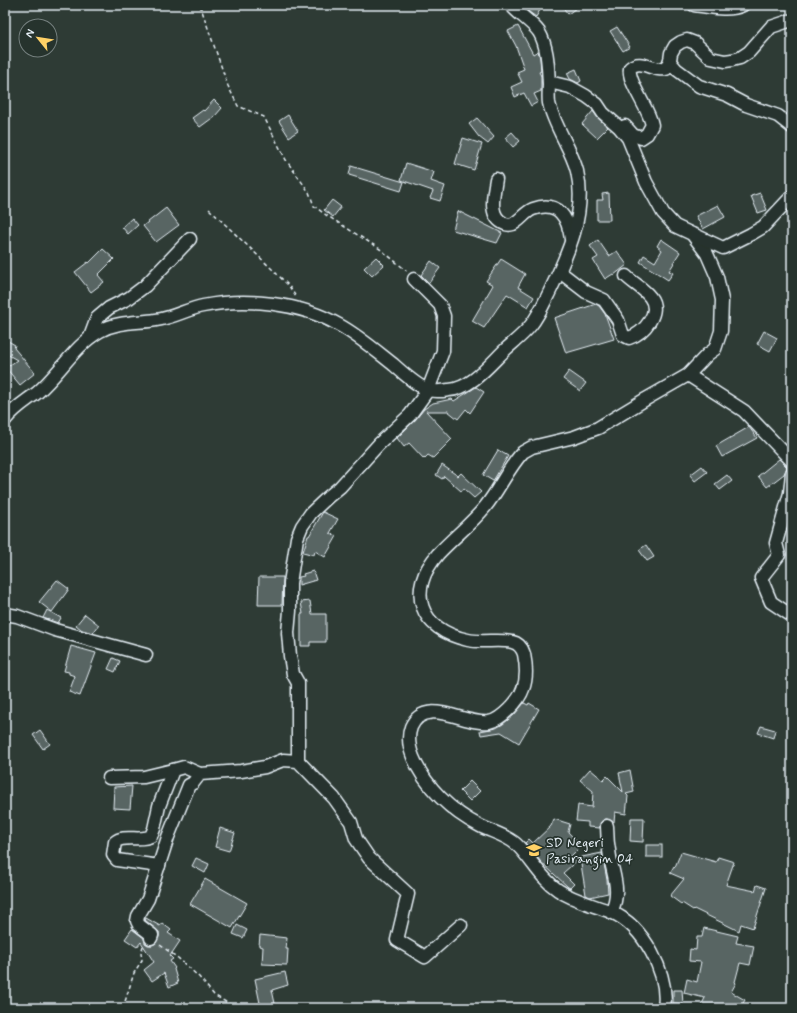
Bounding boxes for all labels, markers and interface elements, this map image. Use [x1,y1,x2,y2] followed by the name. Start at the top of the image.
[18,18,58,58] north arrow
[22,27,38,40] text: N
[546,834,634,870] place label: SD Negeri Pasirangin 04
[525,841,543,859] school or university icon: SD Negeri Pasirangin 04

